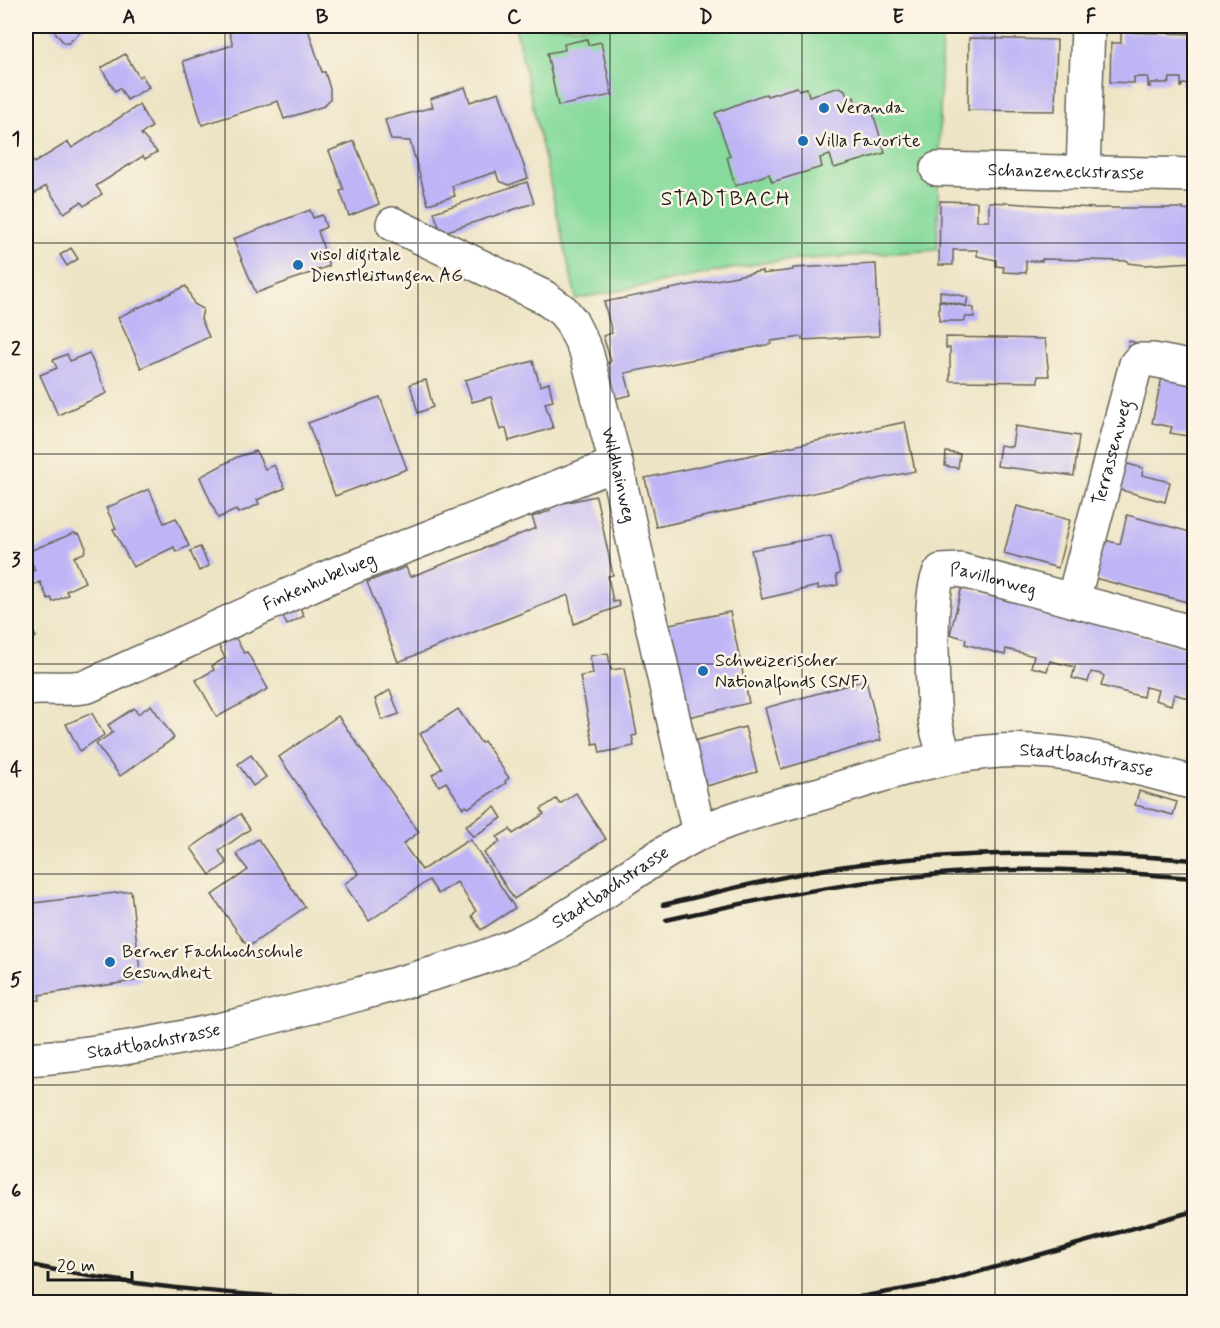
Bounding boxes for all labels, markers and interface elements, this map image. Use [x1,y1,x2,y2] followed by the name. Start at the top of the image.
[122,4,136,31] text: A
[316,4,329,31] text: B
[507,4,522,31] text: C
[699,4,713,31] text: D
[892,4,904,31] text: E
[1086,4,1097,31] text: F
[836,96,904,120] place label: Veranda
[817,101,831,115] marker: Veranda
[12,126,20,153] text: 1
[815,129,921,153] place label: Villa Favorite
[796,134,810,148] marker: Villa Favorite
[987,158,1144,186] street label: Schanzeneckstrasse
[661,185,791,213] district label: STADTBACH
[310,243,463,290] place label: visol digitale Dienstleistungen AG
[291,258,305,272] marker: visol digitale Dienstleistungen AG
[11,336,21,363] text: 2
[1087,397,1140,508] street label: Terrassenweg
[595,425,641,525] street label: Wildhainweg
[11,547,21,574] text: 3
[259,547,380,617] street label: Finkenhubelweg
[949,558,1039,602] street label: Pavillonweg
[715,649,868,696] place label: Schweizerischer Nationalfonds (SNF)
[696,664,710,678] marker: Schweizerischer Nationalfonds (SNF)
[1019,739,1156,784] street label: Stadtbachstrasse
[10,757,22,784] text: 4
[548,841,674,935] street label: Stadtbachstrasse
[122,940,303,985] place label: Berner Fachhochschule Gesundheit
[103,955,117,969] marker: Berner Fachhochschule Gesundheit
[10,967,22,994] text: 5
[86,1018,223,1065] street label: Stadtbachstrasse
[11,1178,21,1205] text: 6
[48,1244,132,1282] scale bar
[57,1254,95,1278] text: 20 m

